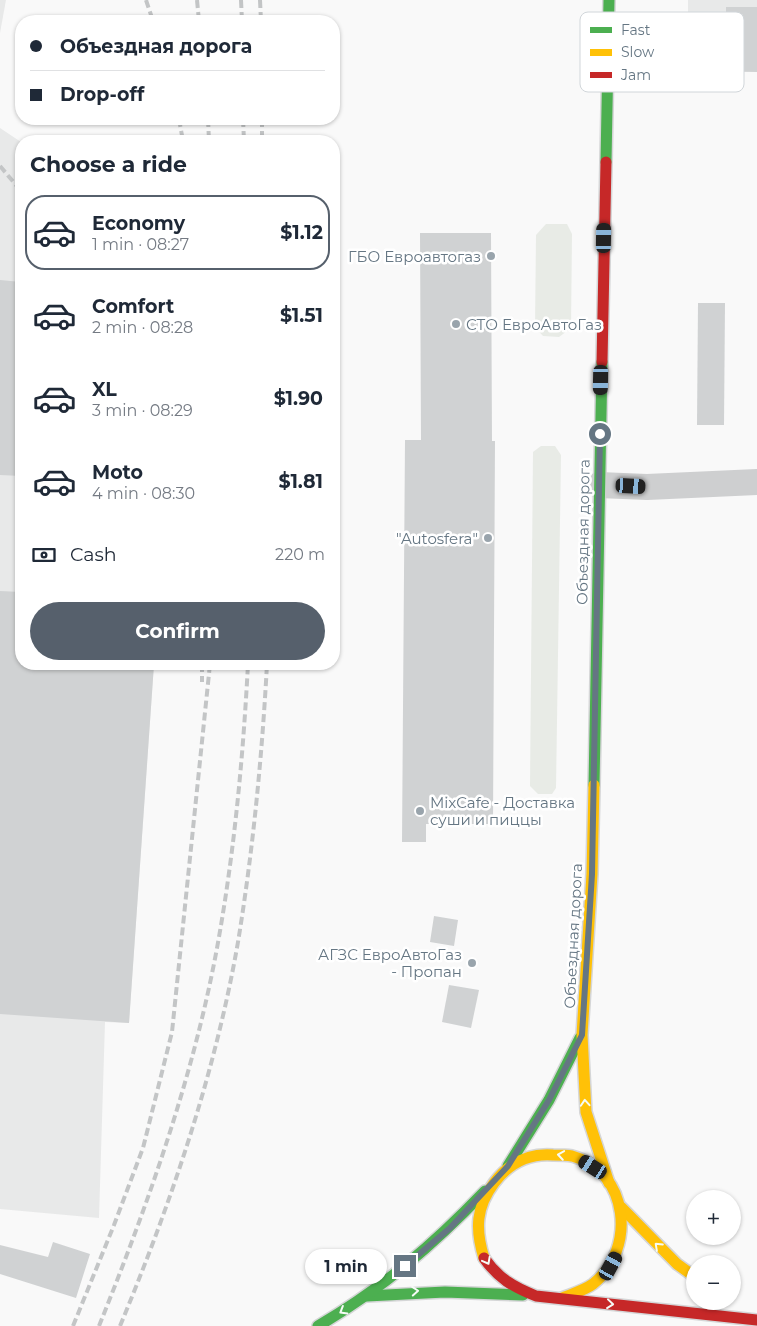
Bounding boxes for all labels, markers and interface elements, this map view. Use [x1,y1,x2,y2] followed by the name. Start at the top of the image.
[580,12,744,92] legend
[621,21,651,39] text: Fast
[60,35,252,58] text: Объездная дорога
[621,43,655,61] text: Slow
[620,66,651,84] text: Jam
[60,83,144,106] text: Drop-off
[30,151,187,178] text: Choose a ride
[32,210,77,255] icon: car
[92,212,185,235] text: Economy
[280,221,323,244] text: $1.12
[596,223,611,253] car
[92,235,189,254] text: 1 min · 08:27
[348,247,481,266] place label: ГБО Евроавтогаз
[485,250,497,262] marker: ГБО Евроавтогаз
[32,293,77,338] icon: car
[92,295,174,318] text: Comfort
[280,304,323,327] text: $1.51
[466,315,602,334] place label: СТО ЕвроАвтоГаз
[92,318,193,337] text: 2 min · 08:28
[450,318,462,330] marker: СТО ЕвроАвтоГаз
[593,365,608,395] car
[32,376,77,421] icon: car
[92,378,117,401] text: XL
[274,387,323,410] text: $1.90
[92,401,193,420] text: 3 min · 08:29
[589,423,611,445] route start
[32,459,77,504] icon: car
[572,459,594,605] street label: Объездная дорога
[92,461,143,484] text: Moto
[278,470,323,493] text: $1.81
[615,478,646,494] car
[92,484,195,503] text: 4 min · 08:30
[396,529,478,548] place label: "Autosfera"
[482,532,494,544] marker: "Autosfera"
[30,541,58,569] icon: cash
[70,543,117,566] text: Cash
[275,545,325,564] text: 220 m
[30,602,325,660] button: Confirm
[430,793,575,829] place label: MixCafe - Доставка суши и пиццы
[414,805,426,817] marker: MixCafe - Доставка суши и пиццы
[560,863,586,1009] street label: Объездная дорога
[318,945,462,981] place label: АГЗС ЕвроАвтоГаз - Пропан
[466,957,478,969] marker: АГЗС ЕвроАвтоГаз - Пропан
[580,1099,591,1107] one-way arrow
[557,1150,566,1160] one-way arrow
[576,1153,609,1181] car
[686,1190,741,1310] map controls
[686,1190,741,1245] button: +
[654,1243,663,1252] one-way arrow
[305,1248,388,1284] callout: 1 min
[597,1249,624,1283] car
[394,1255,416,1277] route end
[686,1255,741,1310] button: −
[481,1256,491,1265] one-way arrow
[324,1257,368,1276] text: 1 min
[412,1286,420,1297] one-way arrow
[606,1298,614,1309] one-way arrow
[339,1305,348,1315] one-way arrow

